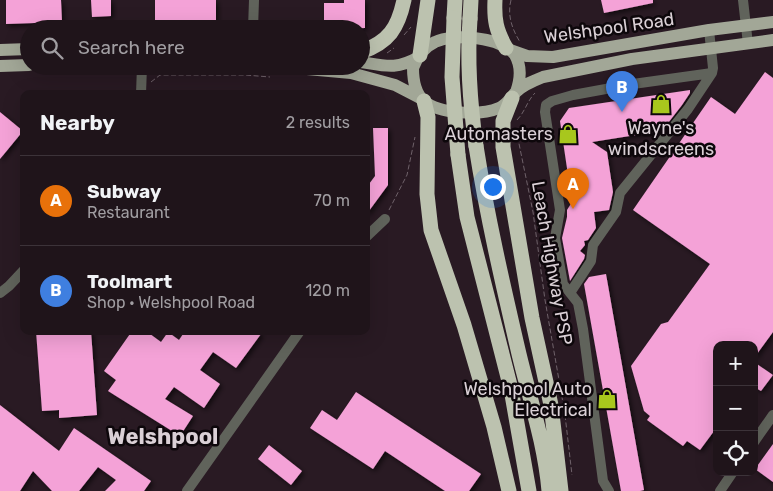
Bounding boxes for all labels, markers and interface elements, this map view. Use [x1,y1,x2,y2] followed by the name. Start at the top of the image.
[542,8,676,48] street label: Welshpool Road
[20,20,370,75] search box
[38,34,66,62] icon: search
[78,36,185,59] text: Search here
[606,71,638,112] pin: B
[650,93,672,115] shop icon: Wayne's windscreens
[40,110,115,135] text: Nearby
[286,113,350,132] text: 2 results
[608,117,714,160] place label: Wayne's windscreens
[445,123,553,145] place label: Automasters
[557,123,579,145] shop icon: Automasters
[557,168,589,209] pin: A
[480,174,506,200] your location
[527,179,577,347] street label: Leach Highway PSP
[87,180,161,203] text: Subway
[50,191,62,210] text: A
[313,191,350,210] text: 70 m
[87,203,170,222] text: Restaurant
[87,270,172,293] text: Toolmart
[50,281,62,300] text: B
[305,281,350,300] text: 120 m
[87,293,255,312] text: Shop · Welshpool Road
[713,341,758,476] map controls
[713,341,758,386] button: +
[464,378,592,421] place label: Welshpool Auto Electrical
[713,386,758,431] button: −
[596,388,618,410] shop icon: Welshpool Auto Electrical
[108,423,218,450] district label: Welshpool
[713,431,758,476] button: locate

